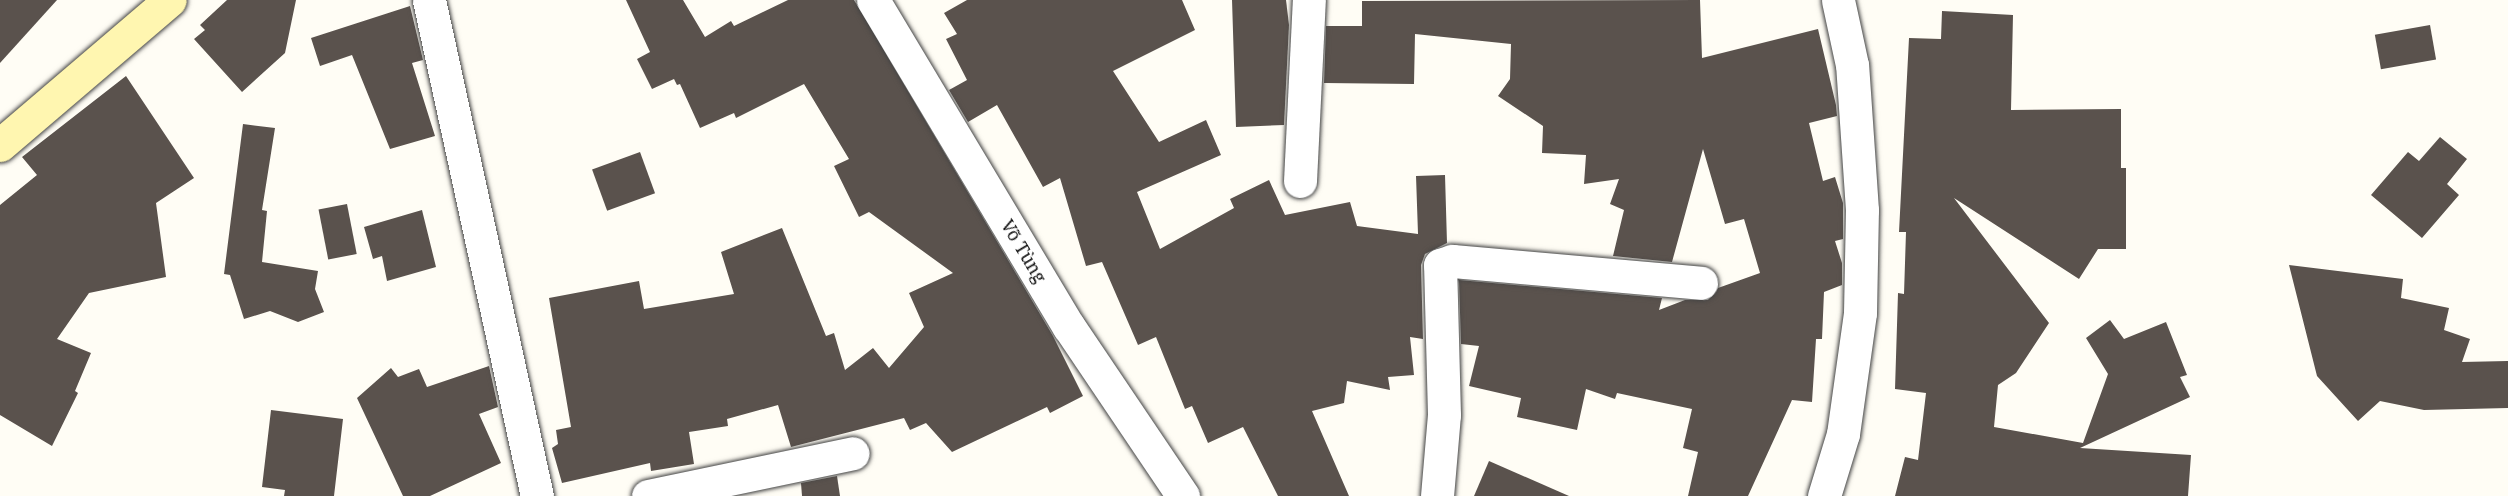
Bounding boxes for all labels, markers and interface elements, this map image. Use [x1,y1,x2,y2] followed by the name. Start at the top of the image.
[997,215,1051,287] street label: Võ Tùng

